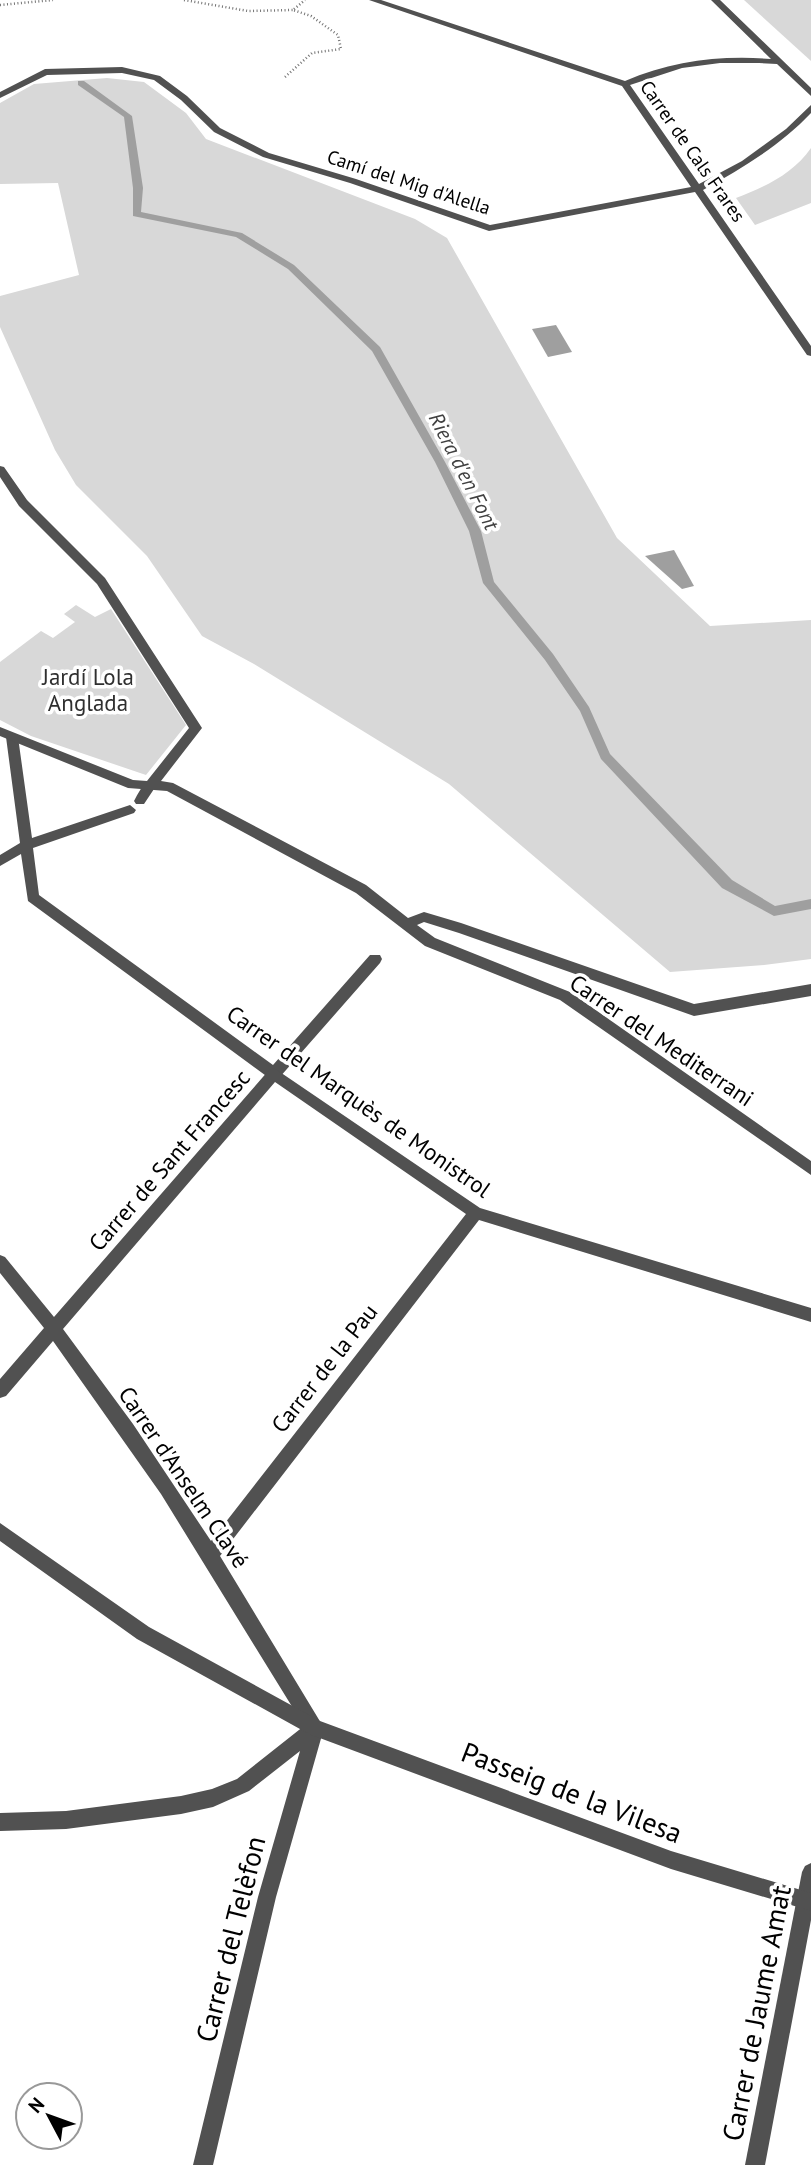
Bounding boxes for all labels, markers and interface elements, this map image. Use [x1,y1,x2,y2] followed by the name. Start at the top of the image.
[635,76,751,226] street label: Carrer de Cals Frares
[324,144,494,220] street label: Camí del Mig d'Alella
[423,408,506,535] water label: Riera d'en Font
[41,662,134,717] park label: Jardí Lola Anglada
[564,968,760,1112] street label: Carrer del Mediterrani
[221,999,497,1204] street label: Carrer del Marquès de Monistrol
[82,1063,256,1257] street label: Carrer de Sant Francesc
[265,1298,383,1438] street label: Carrer de la Pau
[112,1381,256,1573] street label: Carrer d'Anselm Clavé
[456,1733,688,1851] street label: Passeig de la Vilesa
[186,1832,274,2046] street label: Carrer del Telèfon
[713,1882,799,2144] street label: Carrer de Jaume Amat
[14,2081,84,2151] north arrow
[23,2092,49,2117] text: N

